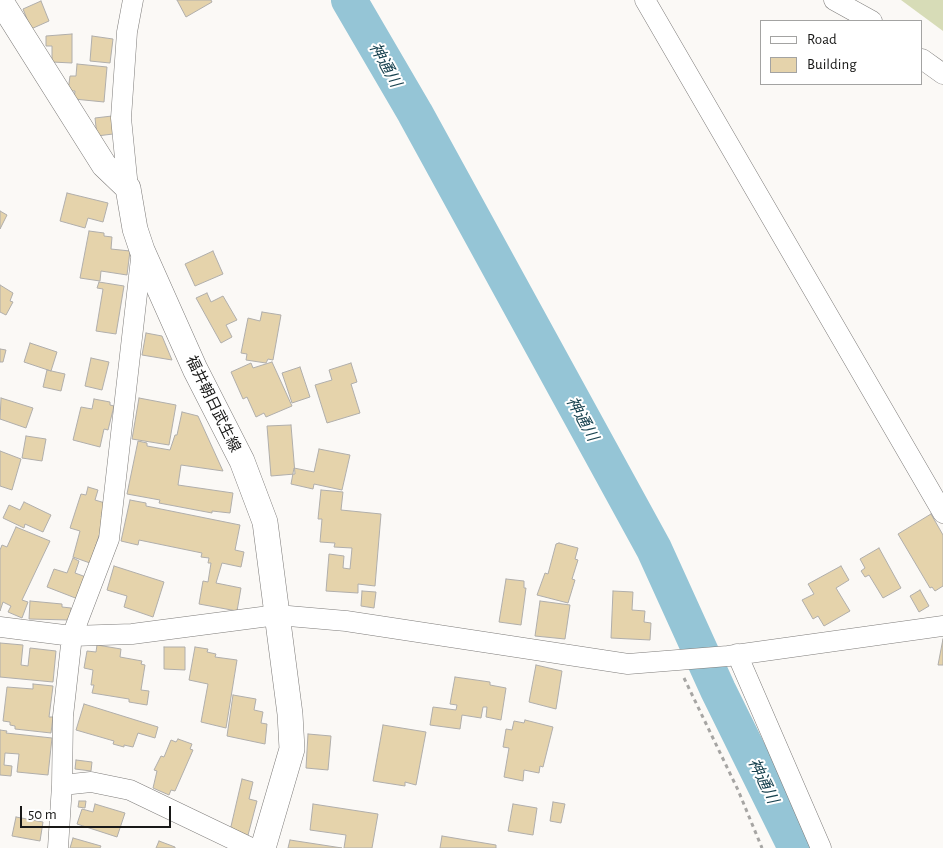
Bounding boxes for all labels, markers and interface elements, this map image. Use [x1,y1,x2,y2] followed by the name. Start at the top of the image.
[760,20,923,85] legend
[807,32,837,47] text: Road
[365,39,405,91] water label: 神通川
[807,57,857,72] text: Building
[182,353,244,455] street label: 福井朝日武生線
[562,393,602,445] water label: 神通川
[744,755,782,807] water label: 神通川
[22,796,174,828] scale bar
[28,807,57,822] text: 50 m

